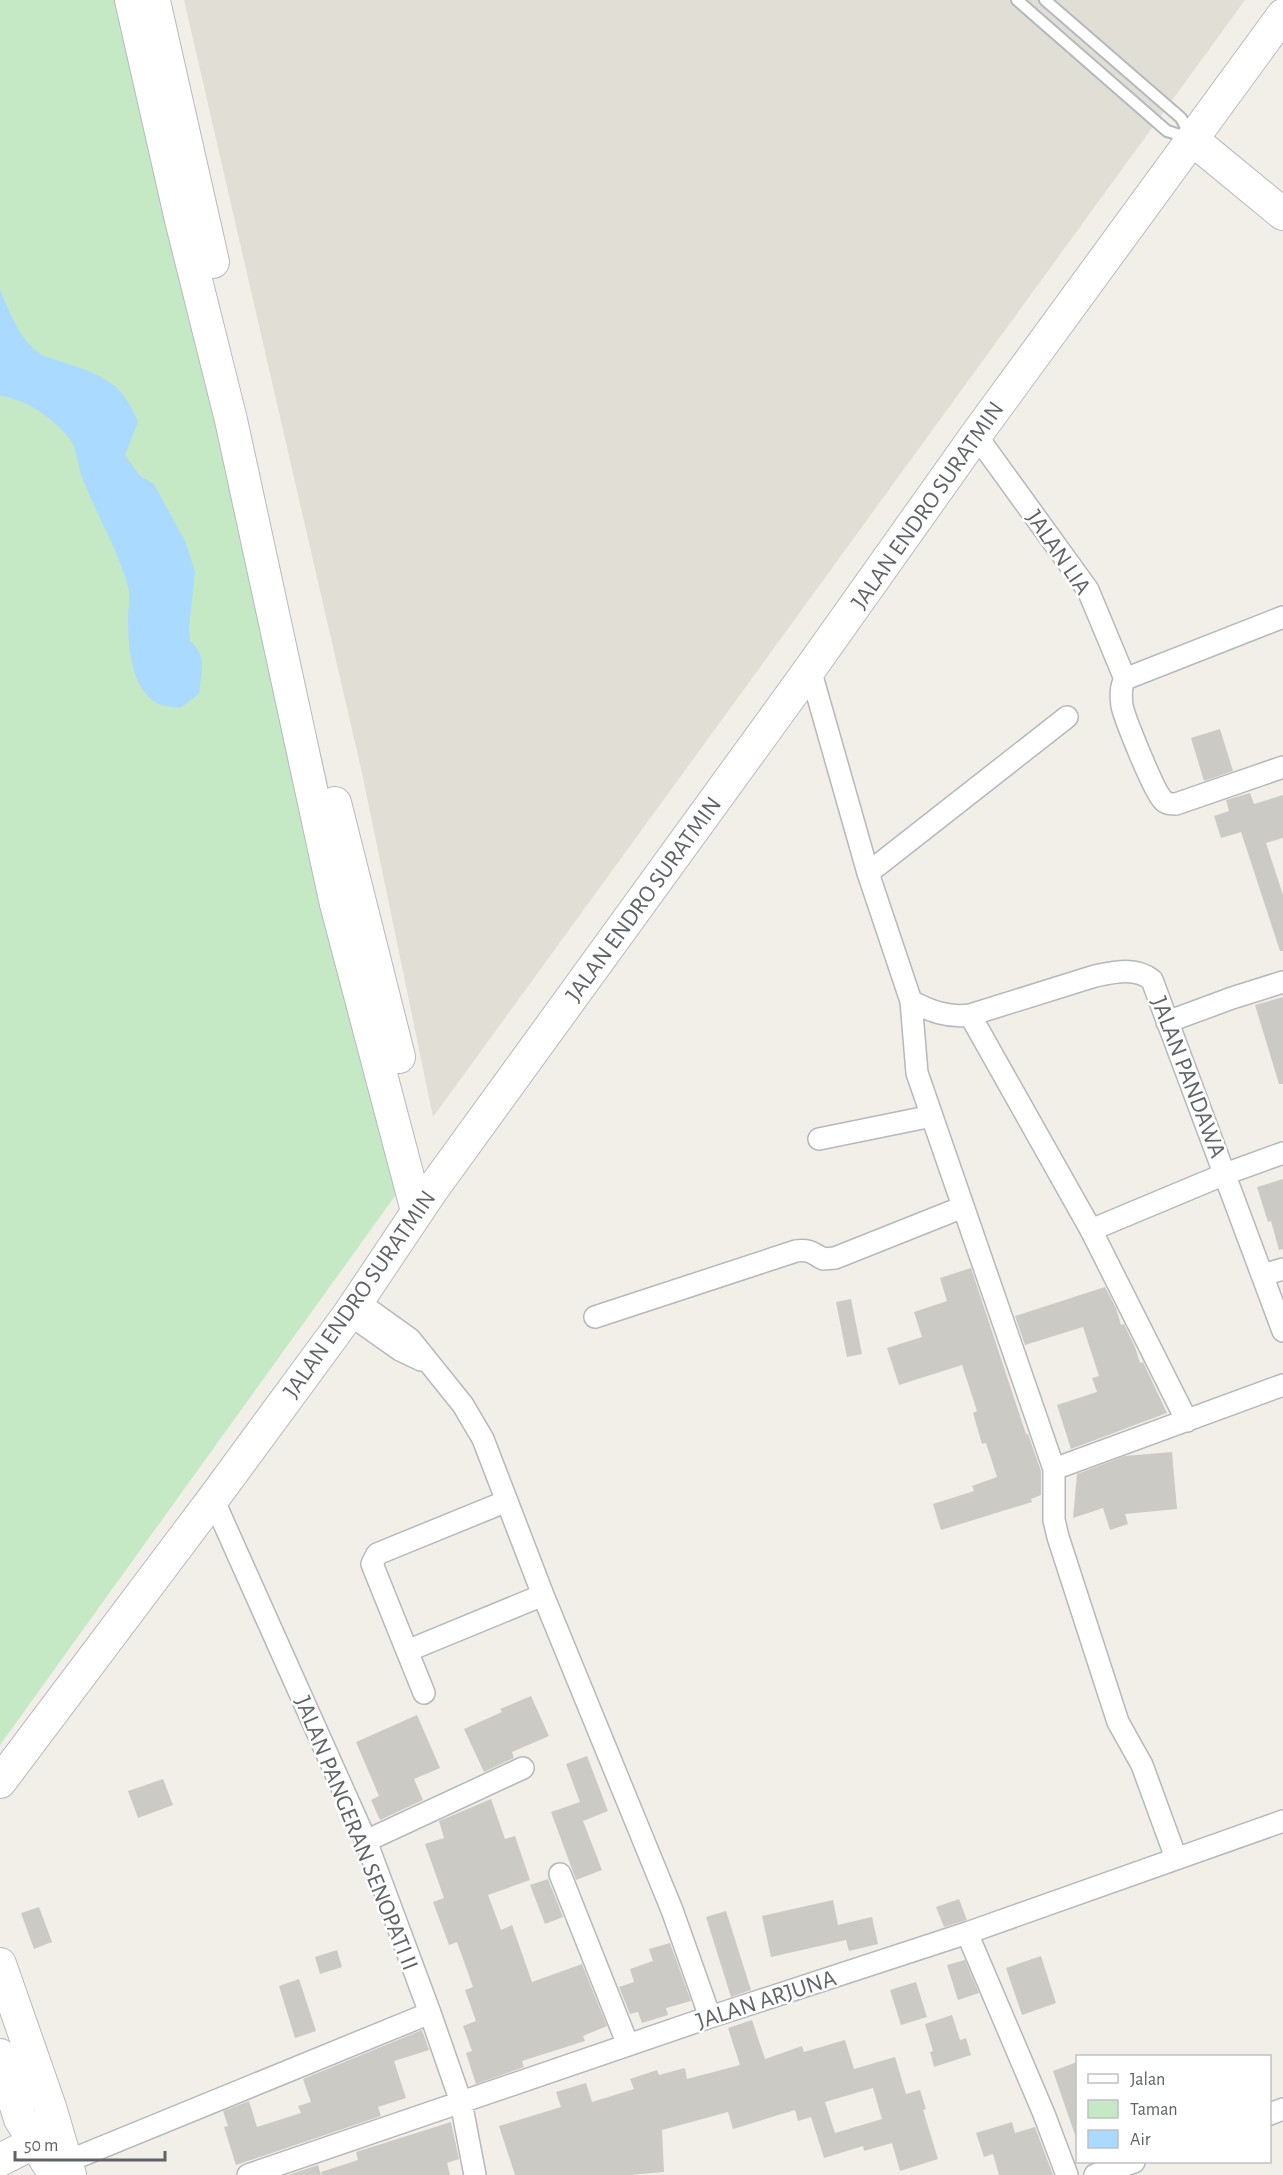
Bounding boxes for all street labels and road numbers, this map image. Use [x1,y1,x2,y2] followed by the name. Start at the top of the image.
[847,398,1008,614] street label: JALAN ENDRO SURATMIN
[1021,506,1095,599] street label: JALAN LIA
[562,793,726,1007] street label: JALAN ENDRO SURATMIN
[1146,994,1230,1161] street label: JALAN PANDAWA
[279,1187,440,1403] street label: JALAN ENDRO SURATMIN
[290,1693,422,1974] street label: JALAN PANGERAN SENOPATI II
[693,1966,839,2034] street label: JALAN ARJUNA

